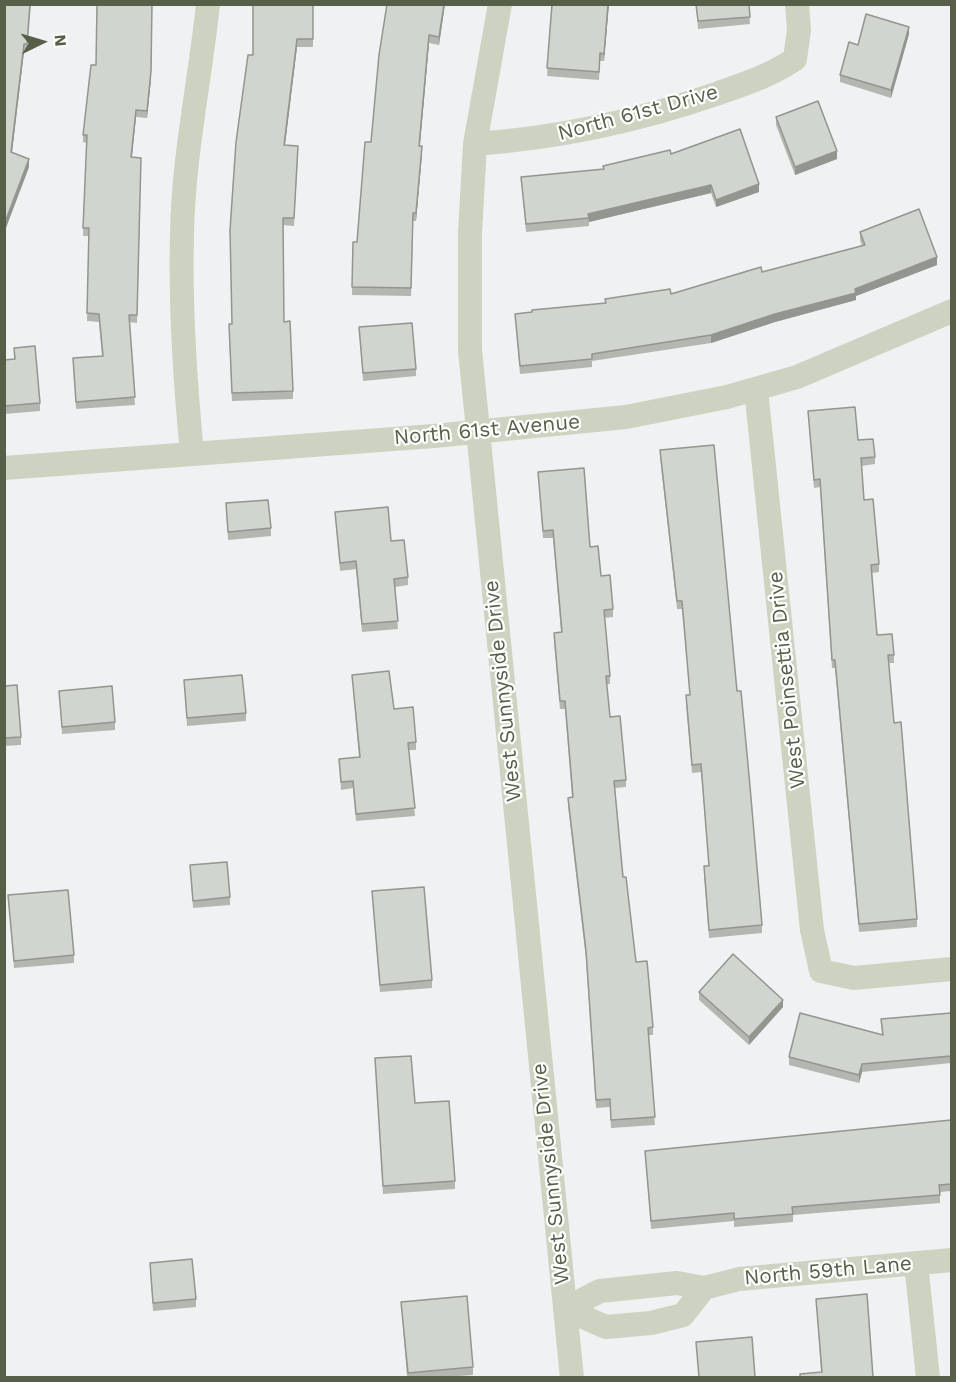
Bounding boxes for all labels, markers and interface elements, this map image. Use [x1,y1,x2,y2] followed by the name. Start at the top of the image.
[12,12,72,72] north arrow
[50,34,70,47] text: N
[555,79,721,147] street label: North 61st Drive
[393,409,581,451] street label: North 61st Avenue
[763,570,811,790] street label: West Poinsettia Drive
[479,579,527,803] street label: West Sunnyside Drive
[527,1062,575,1286] street label: West Sunnyside Drive
[743,1251,913,1291] street label: North 59th Lane

